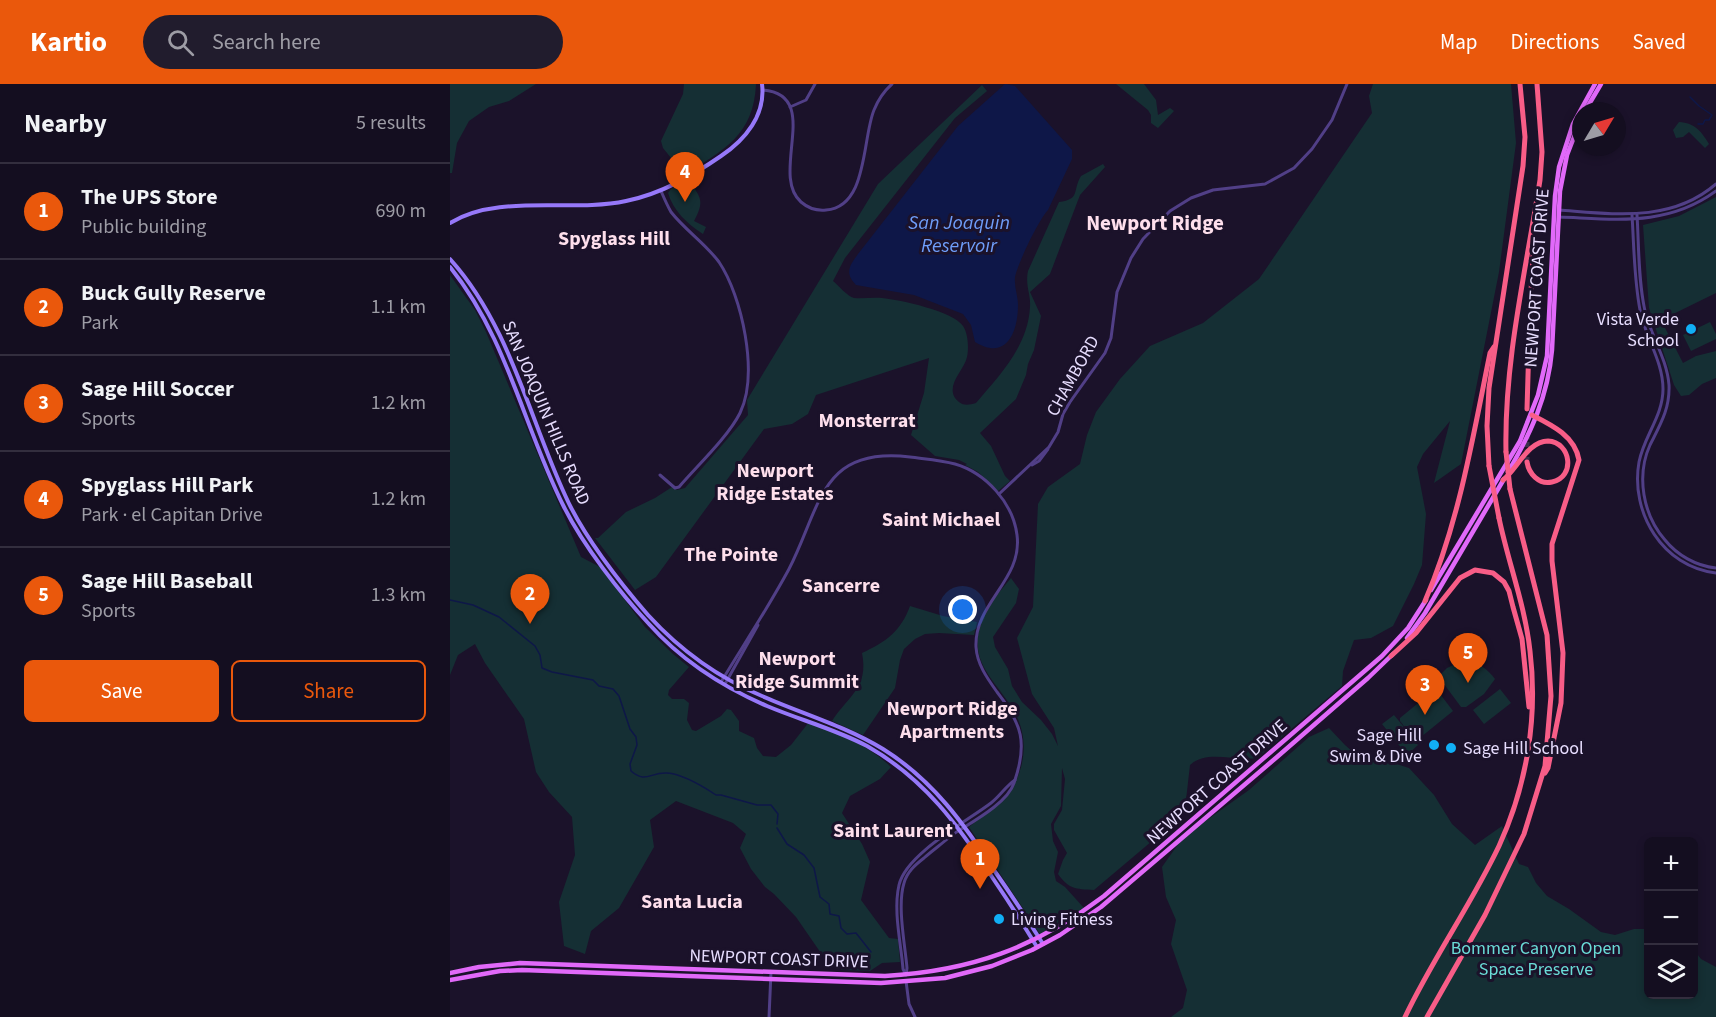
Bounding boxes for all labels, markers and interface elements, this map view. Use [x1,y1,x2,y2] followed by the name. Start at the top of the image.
[143,15,563,69] search box
[30,22,107,62] text: Kartio
[164,26,197,59] icon: search
[212,26,321,58] text: Search here
[1440,27,1478,57] text: Map
[1511,27,1599,57] text: Directions
[1632,27,1686,57] text: Saved
[1572,102,1626,156] north arrow
[24,105,107,142] text: Nearby
[356,109,426,137] text: 5 results
[666,152,704,202] pin: 4
[81,181,218,213] text: The UPS Store
[1518,188,1556,368] street label: NEWPORT COAST DRIVE
[38,197,49,225] text: 1
[376,197,426,225] text: 690 m
[1086,208,1224,238] district label: Newport Ridge
[908,209,1010,260] water label: San Joaquin Reservoir
[81,213,206,241] text: Public building
[558,225,670,253] district label: Spyglass Hill
[81,277,266,309] text: Buck Gully Reserve
[38,293,49,321] text: 2
[371,293,426,321] text: 1.1 km
[1597,307,1679,353] place label: Vista Verde School
[81,309,118,337] text: Park
[496,317,596,509] street label: SAN JOAQUIN HILLS ROAD
[1684,322,1698,336] marker: Vista Verde School
[1041,331,1105,421] street label: CHAMBORD
[81,373,234,405] text: Sage Hill Soccer
[38,389,49,417] text: 3
[371,389,426,417] text: 1.2 km
[81,405,136,433] text: Sports
[818,407,916,435] district label: Monsterrat
[716,457,834,508] district label: Newport Ridge Estates
[81,469,253,501] text: Spyglass Hill Park
[38,485,49,513] text: 4
[371,485,426,513] text: 1.2 km
[81,501,263,529] text: Park · el Capitan Drive
[882,506,1000,534] district label: Saint Michael
[684,541,778,569] district label: The Pointe
[81,565,252,597] text: Sage Hill Baseball
[802,572,880,600] district label: Sancerre
[510,574,550,624] pin: 2
[38,581,49,609] text: 5
[371,581,426,609] text: 1.3 km
[948,595,977,624] your location
[81,597,136,625] text: Sports
[1448,634,1488,683] pin: 5
[735,645,859,696] district label: Newport Ridge Summit
[24,660,219,722] button: Save
[231,660,426,722] button: Share
[1406,666,1444,715] pin: 3
[886,695,1018,746] district label: Newport Ridge Apartments
[1141,714,1293,850] street label: NEWPORT COAST DRIVE
[1329,723,1422,769] place label: Sage Hill Swim & Dive
[1463,736,1584,761] place label: Sage Hill School
[1427,738,1441,752] marker: Sage Hill Swim & Dive
[1444,741,1458,755] marker: Sage Hill School
[833,817,953,845] district label: Saint Laurent
[1644,837,1698,999] map controls
[1644,837,1698,891] button: +
[960,840,1000,889] pin: 1
[641,888,743,916] district label: Santa Lucia
[1644,891,1698,945] button: −
[1011,907,1113,932] place label: Living Fitness
[992,912,1006,926] marker: Living Fitness
[1451,936,1621,982] park label: Bommer Canyon Open Space Preserve
[689,943,869,975] street label: NEWPORT COAST DRIVE
[1644,945,1698,999] button: layers

